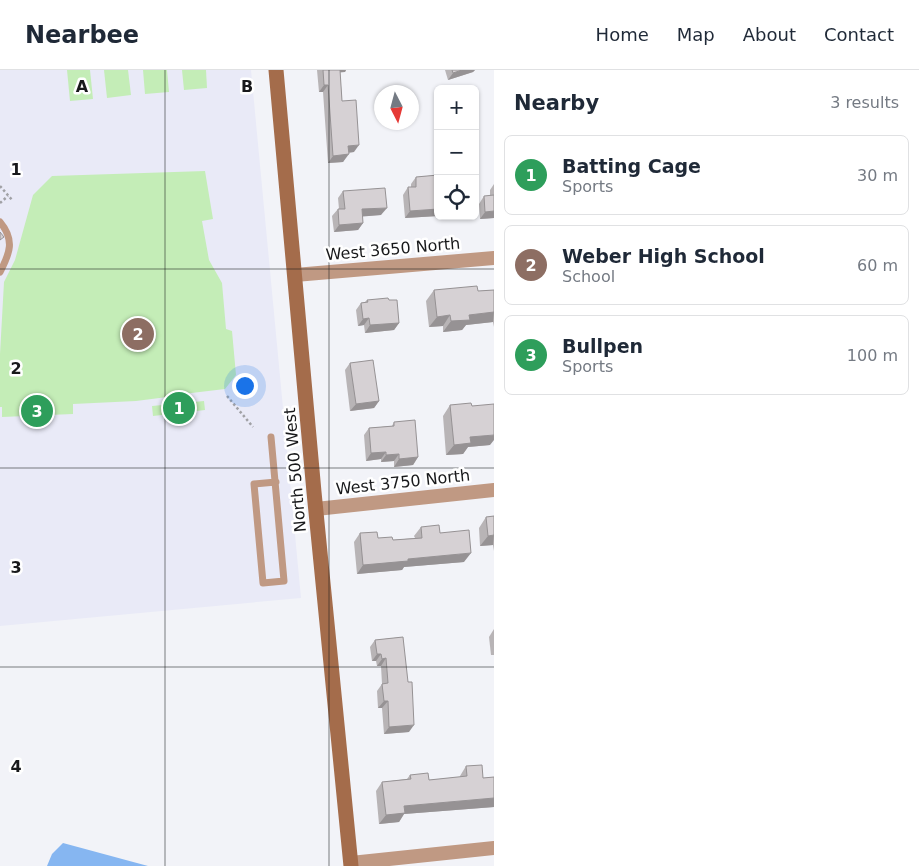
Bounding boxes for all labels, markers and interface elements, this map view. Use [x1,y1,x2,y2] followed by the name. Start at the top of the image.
[25,21,139,49] text: Nearbee
[596,24,649,45] text: Home
[677,24,715,45] text: Map
[743,24,796,45] text: About
[824,24,894,45] text: Contact
[76,77,89,96] text: A
[241,77,253,96] text: B
[374,85,419,130] north arrow
[434,85,479,220] map controls
[434,85,479,130] button: +
[514,91,599,115] text: Nearby
[830,93,899,112] text: 3 results
[434,130,479,175] button: −
[562,155,701,177] text: Batting Cage
[10,160,22,179] text: 1
[525,166,537,185] text: 1
[857,166,898,185] text: 30 m
[434,175,479,220] button: locate
[562,177,613,196] text: Sports
[325,234,461,264] street label: West 3650 North
[562,245,765,267] text: Weber High School
[525,256,537,275] text: 2
[857,256,898,275] text: 60 m
[562,267,615,286] text: School
[122,315,154,353] pin: 2
[562,335,643,357] text: Bullpen
[525,346,537,365] text: 3
[847,346,898,365] text: 100 m
[562,357,613,376] text: Sports
[10,359,22,378] text: 2
[232,373,258,399] your location
[163,389,195,427] pin: 1
[21,392,53,430] pin: 3
[280,407,310,533] street label: North 500 West
[335,465,471,499] street label: West 3750 North
[10,558,22,577] text: 3
[10,757,22,776] text: 4

